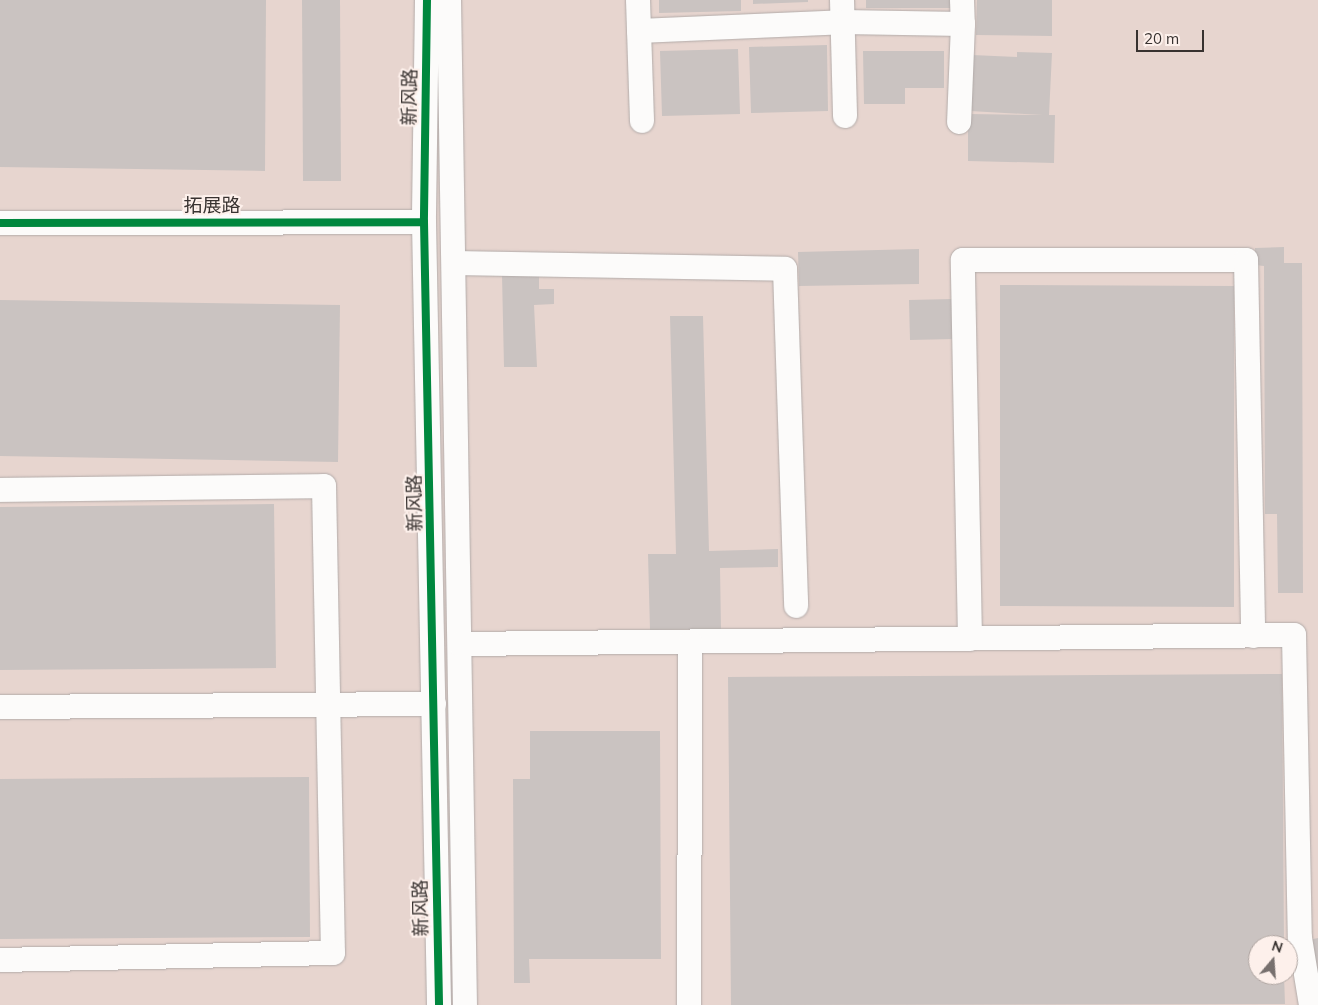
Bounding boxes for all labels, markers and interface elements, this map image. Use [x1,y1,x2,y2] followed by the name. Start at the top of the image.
[1138,20,1206,52] scale bar
[1144,29,1179,48] text: 20 m
[398,68,422,126] street label: 新风路
[184,195,240,217] street label: 拓展路
[403,474,427,532] street label: 新风路
[409,879,433,937] street label: 新风路
[1248,935,1298,985] north arrow
[1270,936,1285,957] text: N

